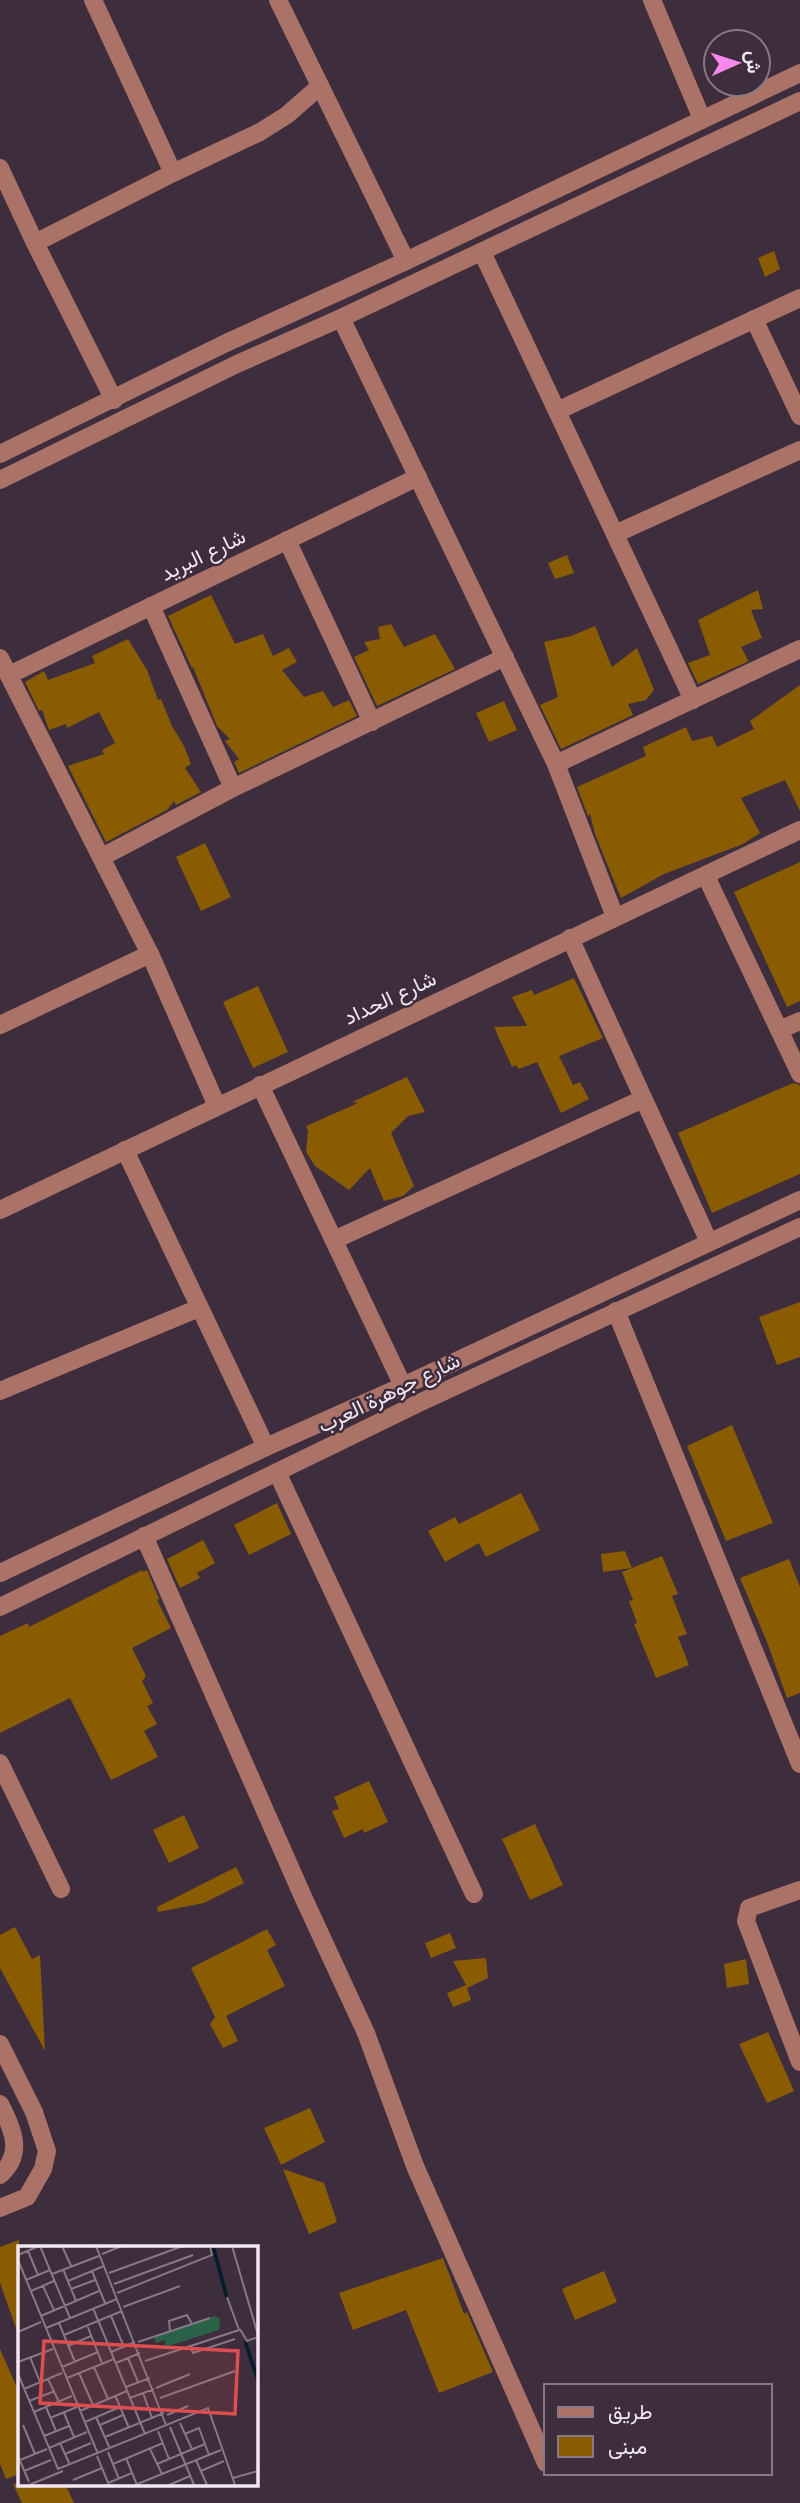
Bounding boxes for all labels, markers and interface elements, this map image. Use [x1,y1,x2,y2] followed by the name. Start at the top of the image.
[702,28,772,98] north arrow
[739,50,767,74] text: ش
[156,522,250,588] street label: شارع البريد
[339,964,441,1032] street label: شارع الحداد
[313,1346,465,1440] street label: شارع جوهرة العرب
[18,2246,257,2486] inset map
[544,2384,772,2475] legend
[608,2398,653,2426] text: طريق
[608,2433,647,2461] text: مبنى

